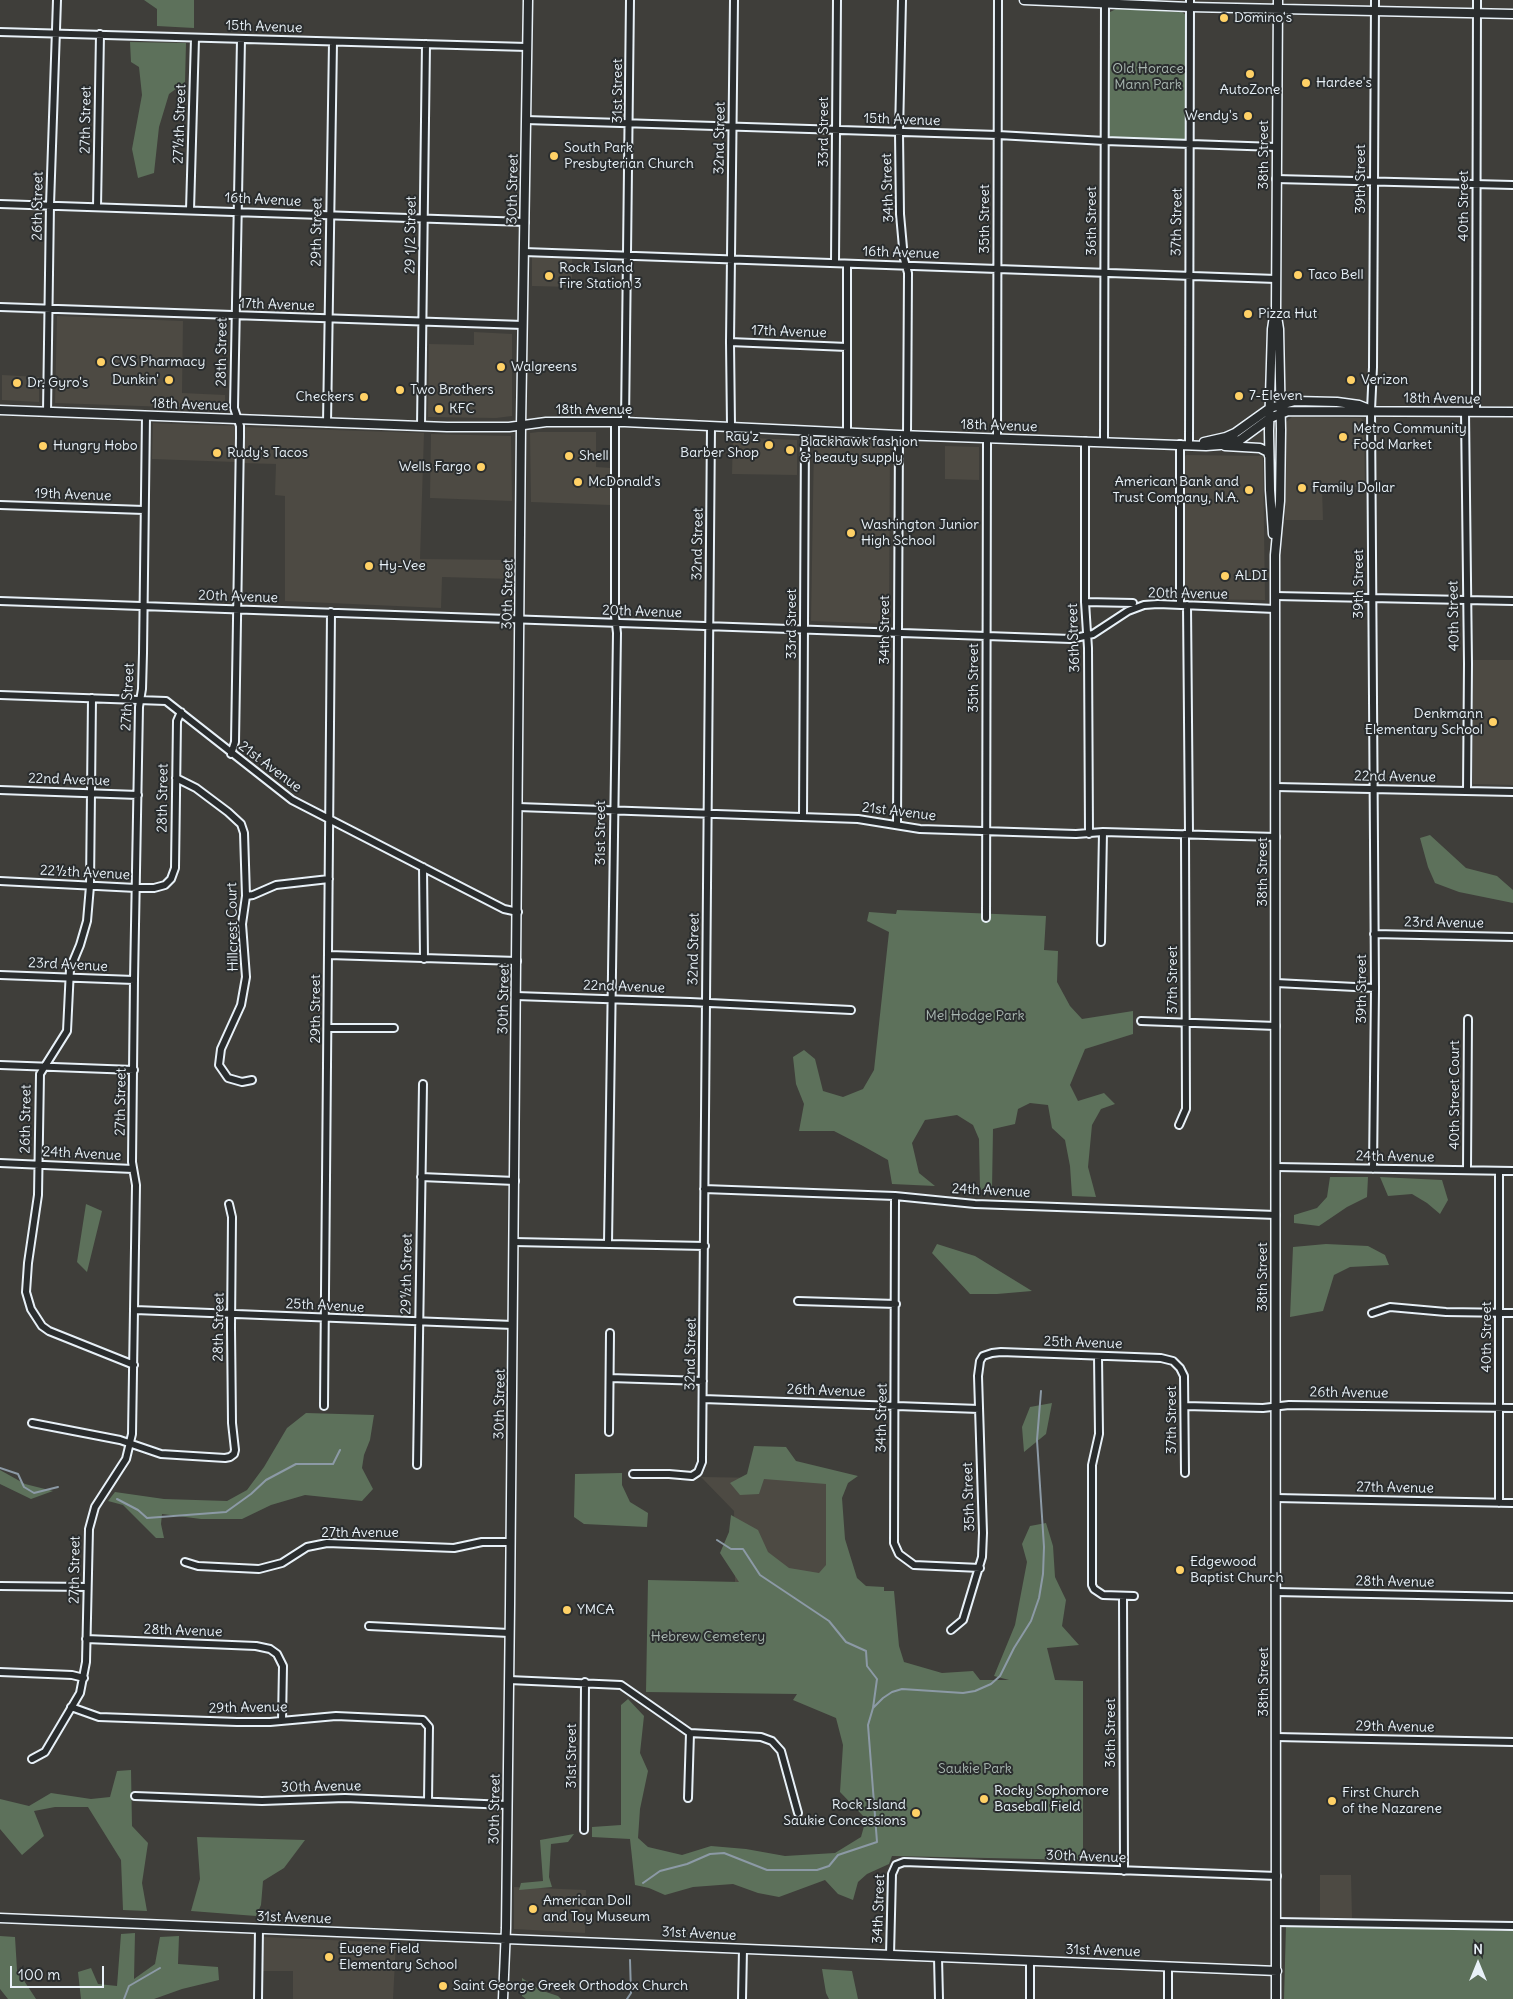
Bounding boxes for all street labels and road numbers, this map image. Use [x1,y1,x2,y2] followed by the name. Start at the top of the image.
[225,17,303,37] street label: 15th Avenue
[610,58,626,124] street label: 31st Street
[170,84,190,164] street label: 27½th Street
[77,86,95,154] street label: 27th Street
[816,97,832,167] street label: 33rd Street
[711,102,729,174] street label: 32nd Street
[863,110,941,130] street label: 15th Avenue
[1256,120,1272,190] street label: 38th Street
[1353,144,1369,214] street label: 39th Street
[878,153,898,223] street label: 34th Street
[504,154,522,224] street label: 30th Street
[29,171,47,241] street label: 26th Street
[1456,171,1472,241] street label: 40th Street
[977,184,993,254] street label: 35th Street
[1084,186,1100,256] street label: 36th Street
[1168,188,1186,256] street label: 37th Street
[224,190,302,210] street label: 16th Avenue
[402,196,420,274] street label: 29 1/2 Street
[308,197,326,267] street label: 29th Street
[862,243,940,263] street label: 16th Avenue
[239,295,315,315] street label: 17th Avenue
[213,317,231,387] street label: 28th Street
[751,322,827,342] street label: 17th Avenue
[1404,390,1480,408] street label: 18th Avenue
[151,395,229,415] street label: 18th Avenue
[556,402,632,418] street label: 18th Avenue
[960,416,1038,436] street label: 18th Avenue
[34,485,112,505] street label: 19th Avenue
[689,508,707,580] street label: 32nd Street
[1351,549,1367,619] street label: 39th Street
[499,559,517,629] street label: 30th Street
[1445,580,1463,652] street label: 40th Street
[1148,585,1228,603] street label: 20th Avenue
[198,587,278,607] street label: 20th Avenue
[784,589,800,659] street label: 33rd Street
[877,595,893,665] street label: 34th Street
[602,602,682,622] street label: 20th Avenue
[1064,603,1084,673] street label: 36th Street
[966,643,982,713] street label: 35th Street
[118,663,138,731] street label: 27th Street
[235,738,305,796] street label: 21st Avenue
[154,763,172,833] street label: 28th Street
[1354,768,1436,786] street label: 22nd Avenue
[28,770,110,790] street label: 22nd Avenue
[861,799,937,825] street label: 21st Avenue
[593,800,609,866] street label: 31st Street
[1255,837,1271,907] street label: 38th Street
[39,862,131,884] street label: 22½th Avenue
[224,882,242,972] street label: Hillcrest Court
[685,913,703,985] street label: 32nd Street
[1404,914,1484,932] street label: 23rd Avenue
[1165,946,1181,1014] street label: 37th Street
[1354,954,1370,1024] street label: 39th Street
[28,955,108,975] street label: 23rd Avenue
[495,964,513,1034] street label: 30th Street
[308,974,324,1044] street label: 29th Street
[583,977,665,997] street label: 22nd Avenue
[1447,1040,1463,1150] street label: 40th Street Court
[112,1068,130,1136] street label: 27th Street
[17,1084,35,1154] street label: 26th Street
[42,1144,122,1164] street label: 24th Avenue
[1356,1148,1434,1166] street label: 24th Avenue
[951,1181,1031,1201] street label: 24th Avenue
[398,1233,416,1315] street label: 29½th Street
[1255,1242,1271,1312] street label: 38th Street
[210,1292,228,1362] street label: 28th Street
[285,1296,365,1316] street label: 25th Avenue
[1479,1302,1495,1372] street label: 40th Street
[682,1318,700,1390] street label: 32nd Street
[1043,1333,1123,1353] street label: 25th Avenue
[491,1369,509,1439] street label: 30th Street
[786,1381,866,1401] street label: 26th Avenue
[873,1383,891,1453] street label: 34th Street
[1309,1384,1389,1402] street label: 26th Avenue
[1164,1386,1180,1454] street label: 37th Street
[959,1462,979,1532] street label: 35th Street
[1356,1479,1434,1497] street label: 27th Avenue
[321,1525,399,1541] street label: 27th Avenue
[66,1536,84,1604] street label: 27th Street
[1355,1573,1435,1591] street label: 28th Avenue
[143,1621,223,1641] street label: 28th Avenue
[1256,1647,1272,1717] street label: 38th Street
[1103,1698,1119,1768] street label: 36th Street
[208,1699,288,1717] street label: 29th Avenue
[1355,1718,1435,1736] street label: 29th Avenue
[564,1723,580,1789] street label: 31st Street
[486,1774,504,1844] street label: 30th Street
[281,1778,361,1796] street label: 30th Avenue
[1046,1847,1126,1867] street label: 30th Avenue
[869,1874,889,1944] street label: 34th Street
[256,1908,332,1928] street label: 31st Avenue
[661,1924,737,1944] street label: 31st Avenue
[1065,1941,1141,1961] street label: 31st Avenue

